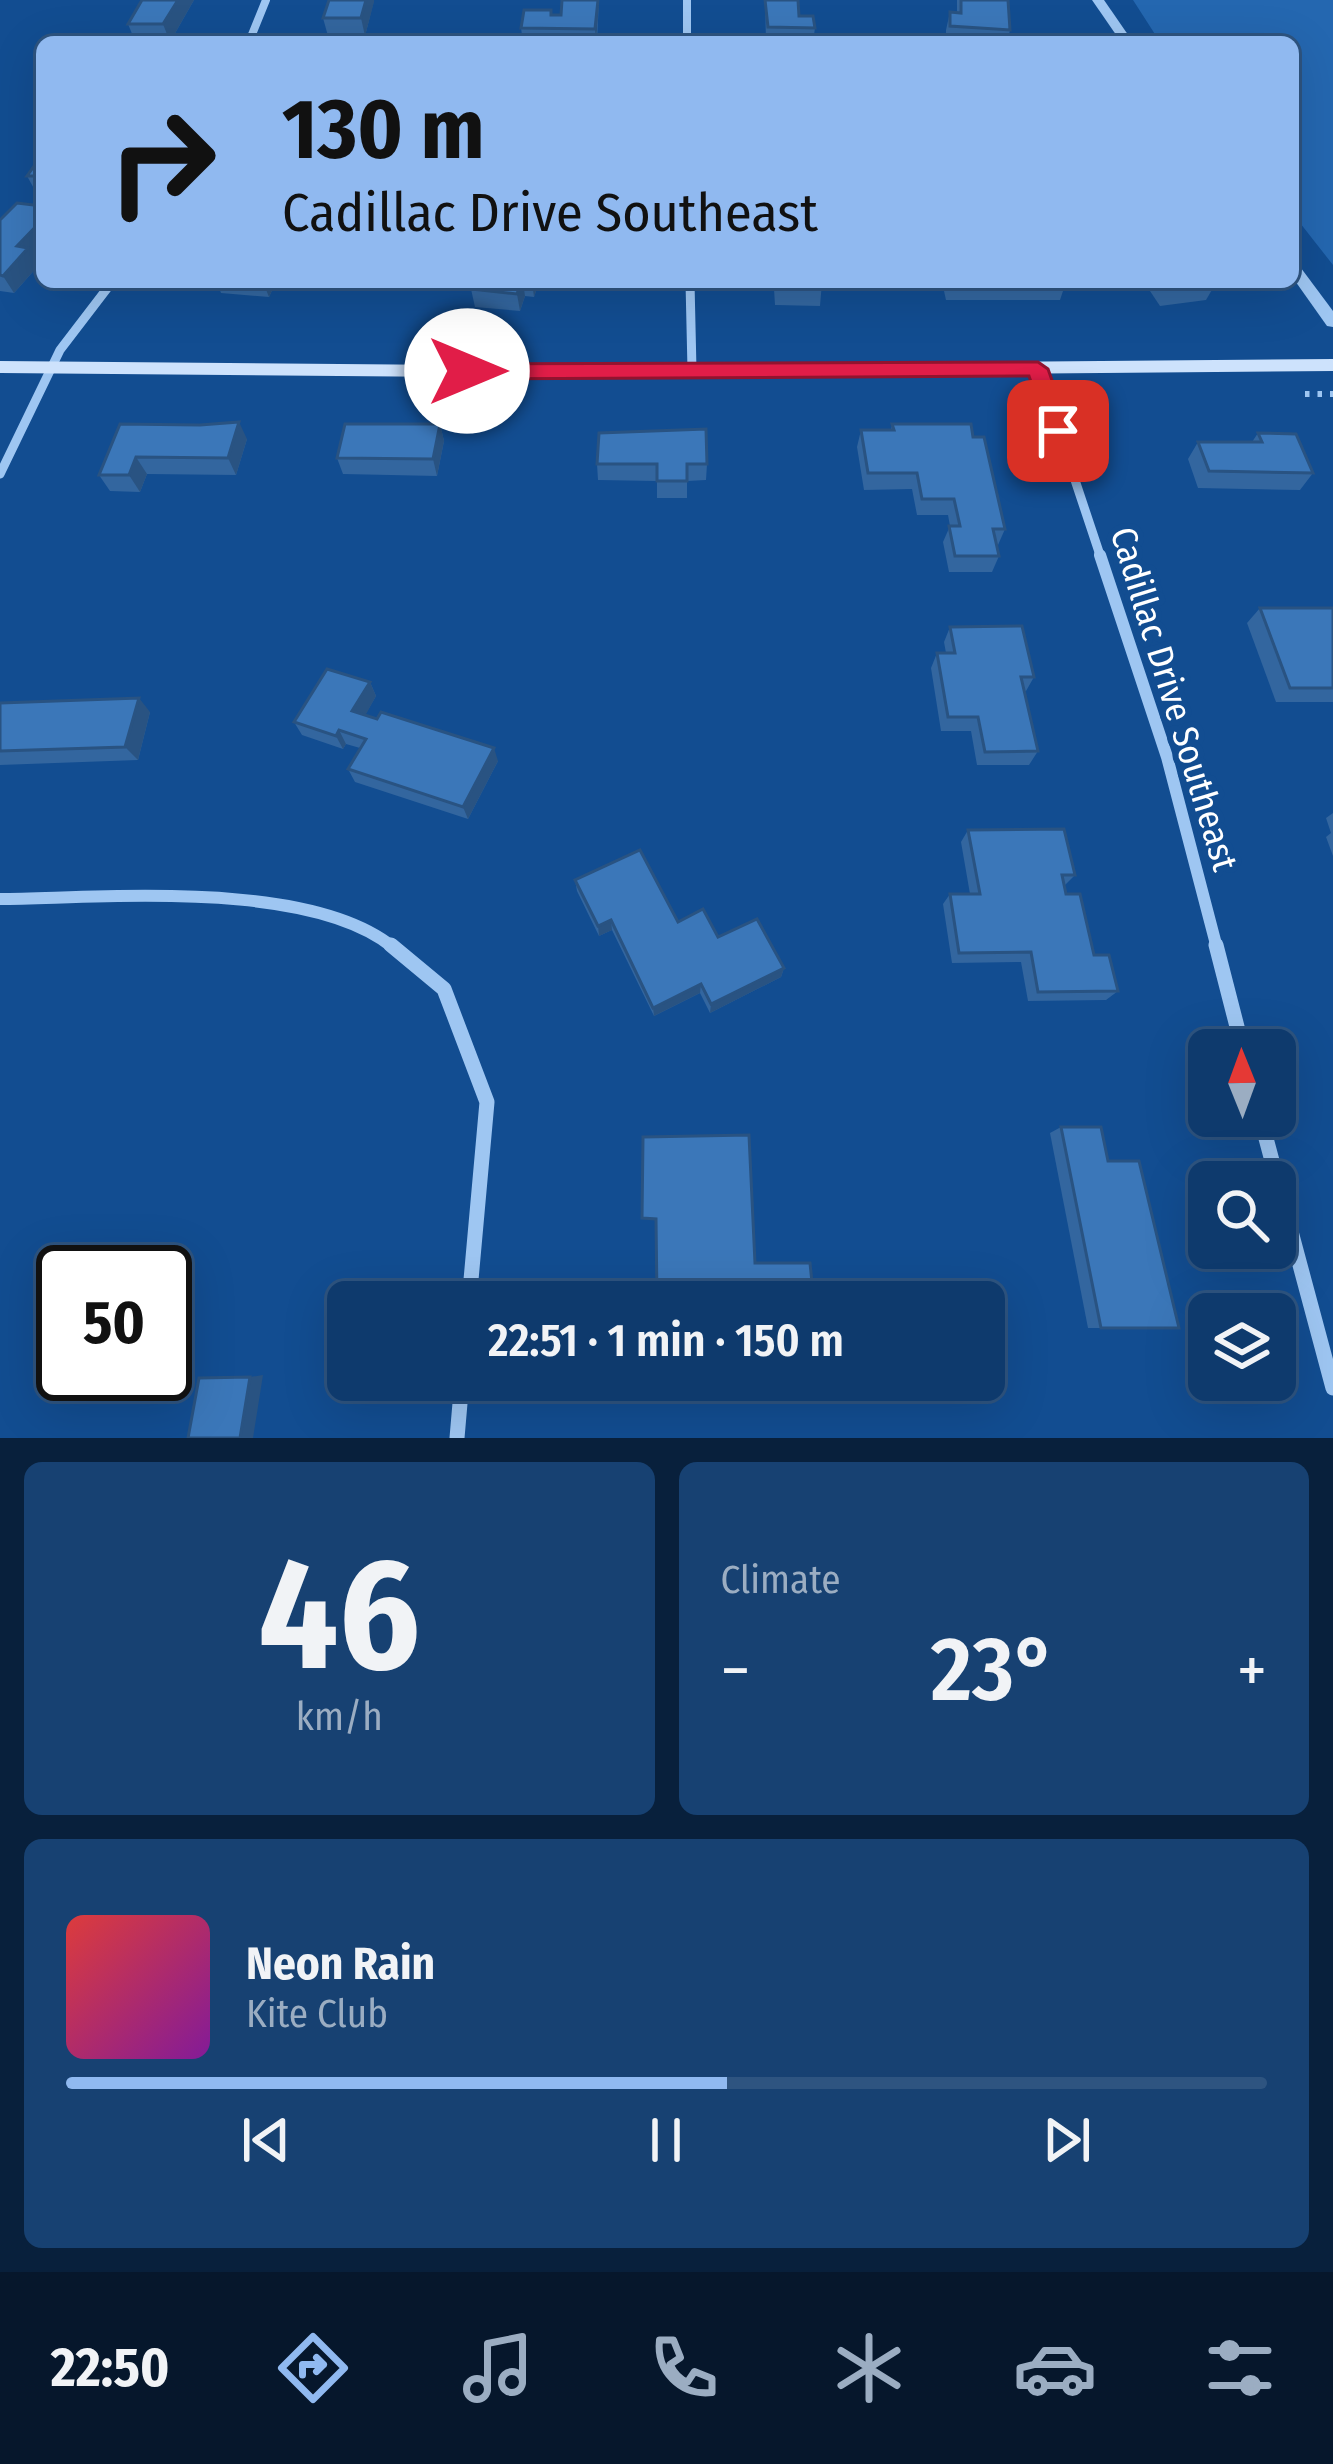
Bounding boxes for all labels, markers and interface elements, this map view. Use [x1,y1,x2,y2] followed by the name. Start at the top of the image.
[282,79,485,180] text: 130 m
[84,84,240,240] icon: right
[282,181,818,245] text: Cadillac Drive Southeast
[404,308,530,434] position arrow
[1007,380,1109,482] pin
[1025,398,1091,464] icon: arrive
[1101,522,1247,876] street label: Cadillac Drive Southeast
[1188,1029,1296,1137] north arrow
[1188,1029,1296,1401] map controls
[1188,1161,1296,1269] button: search
[36,1245,192,1401] speed limit sign: 50
[1188,1293,1296,1401] button: layers
[488,1314,844,1368] text: 22:51 · 1 min · 150 m
[258,1522,420,1709] text: 46
[721,1557,841,1603] text: Climate
[931,1616,1056,1724] text: 23°
[721,1631,750,1710] text: −
[1237,1631,1267,1710] text: +
[296,1694,383,1740] text: km/h
[246,1937,435,1991] text: Neon Rain
[246,1991,388,2037] text: Kite Club
[233,2107,299,2173] icon: previous
[633,2107,699,2173] icon: pause
[1034,2107,1100,2173] icon: next
[271,2326,355,2410] icon: directions
[456,2326,540,2410] icon: music
[642,2326,726,2410] icon: phone
[827,2326,911,2410] icon: climate
[1013,2326,1097,2410] icon: car
[1198,2326,1282,2410] icon: filters
[51,2336,170,2400] text: 22:50

